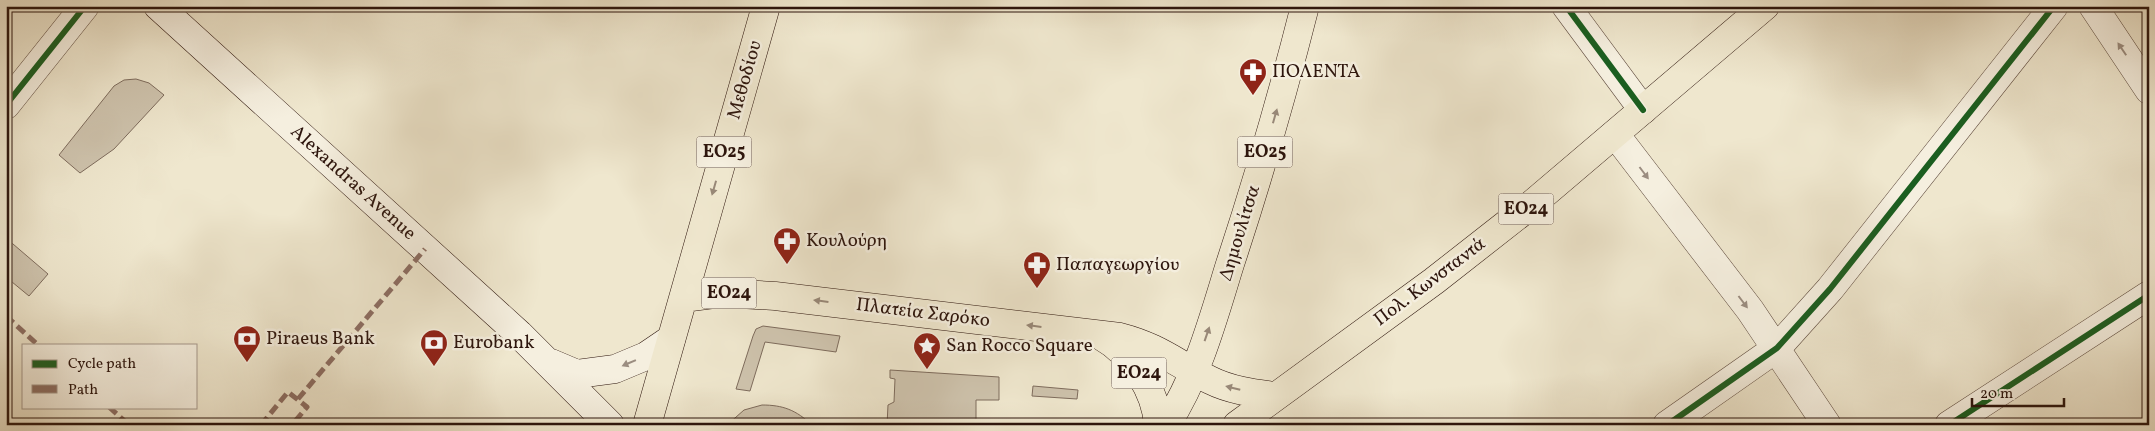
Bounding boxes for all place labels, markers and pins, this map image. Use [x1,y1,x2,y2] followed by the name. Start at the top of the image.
[1238,57,1268,96] pharmacy icon: ΠΟΛΕΝΤΑ
[1272,59,1360,85] place label: ΠΟΛΕΝΤΑ
[772,226,802,265] pharmacy icon: Κουλούρη
[806,228,888,254] place label: Κουλούρη
[1022,250,1052,289] pharmacy icon: Παπαγεωργίου
[1056,252,1179,278] place label: Παπαγεωργίου
[232,324,262,363] bank icon: Piraeus Bank
[266,326,375,352] place label: Piraeus Bank
[419,328,449,367] bank icon: Eurobank
[453,330,535,356] place label: Eurobank
[912,331,942,370] place icon: San Rocco Square
[946,333,1093,359] place label: San Rocco Square

